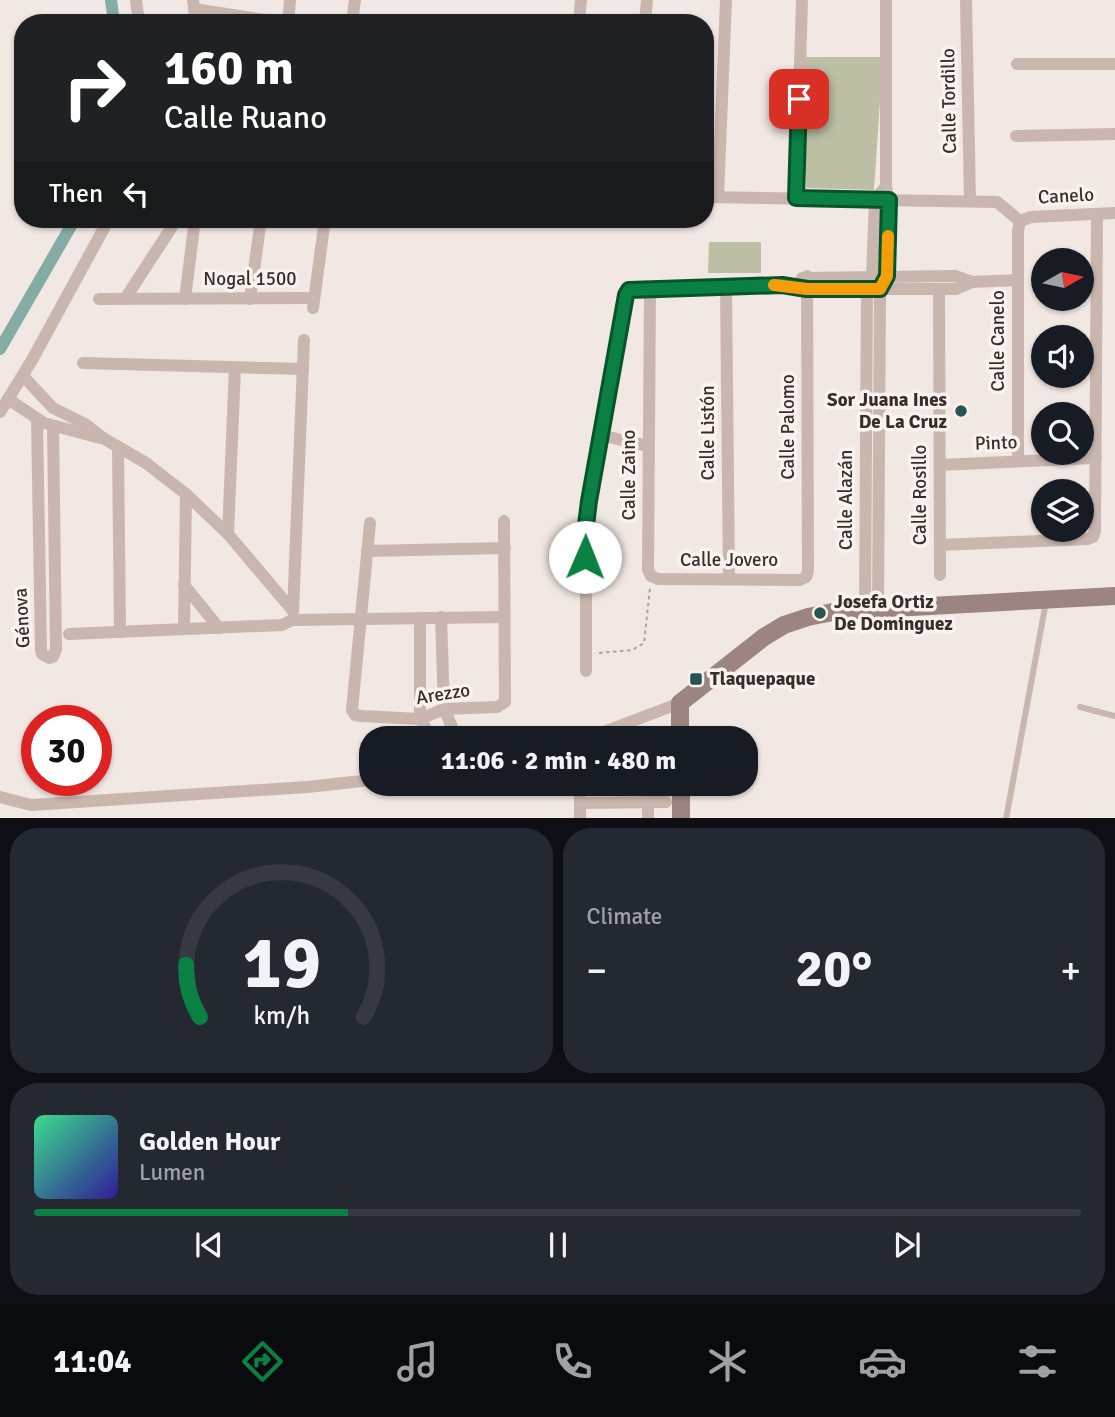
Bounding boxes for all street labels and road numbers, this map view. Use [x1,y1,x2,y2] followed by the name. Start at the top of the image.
[936,48,962,154] street label: Calle Tordillo
[1037,183,1095,209] street label: Canelo
[203,267,297,291] street label: Nogal 1500
[986,290,1010,392] street label: Calle Canelo
[776,374,800,480] street label: Calle Palomo
[696,385,720,481] street label: Calle Listón
[617,429,641,520] street label: Calle Zaino
[974,430,1018,456] street label: Pinto
[908,445,932,545] street label: Calle Rosillo
[834,450,858,550] street label: Calle Alazán
[680,548,778,572] street label: Calle Jovero
[8,587,36,649] street label: Génova
[414,678,472,710] street label: Arezzo

